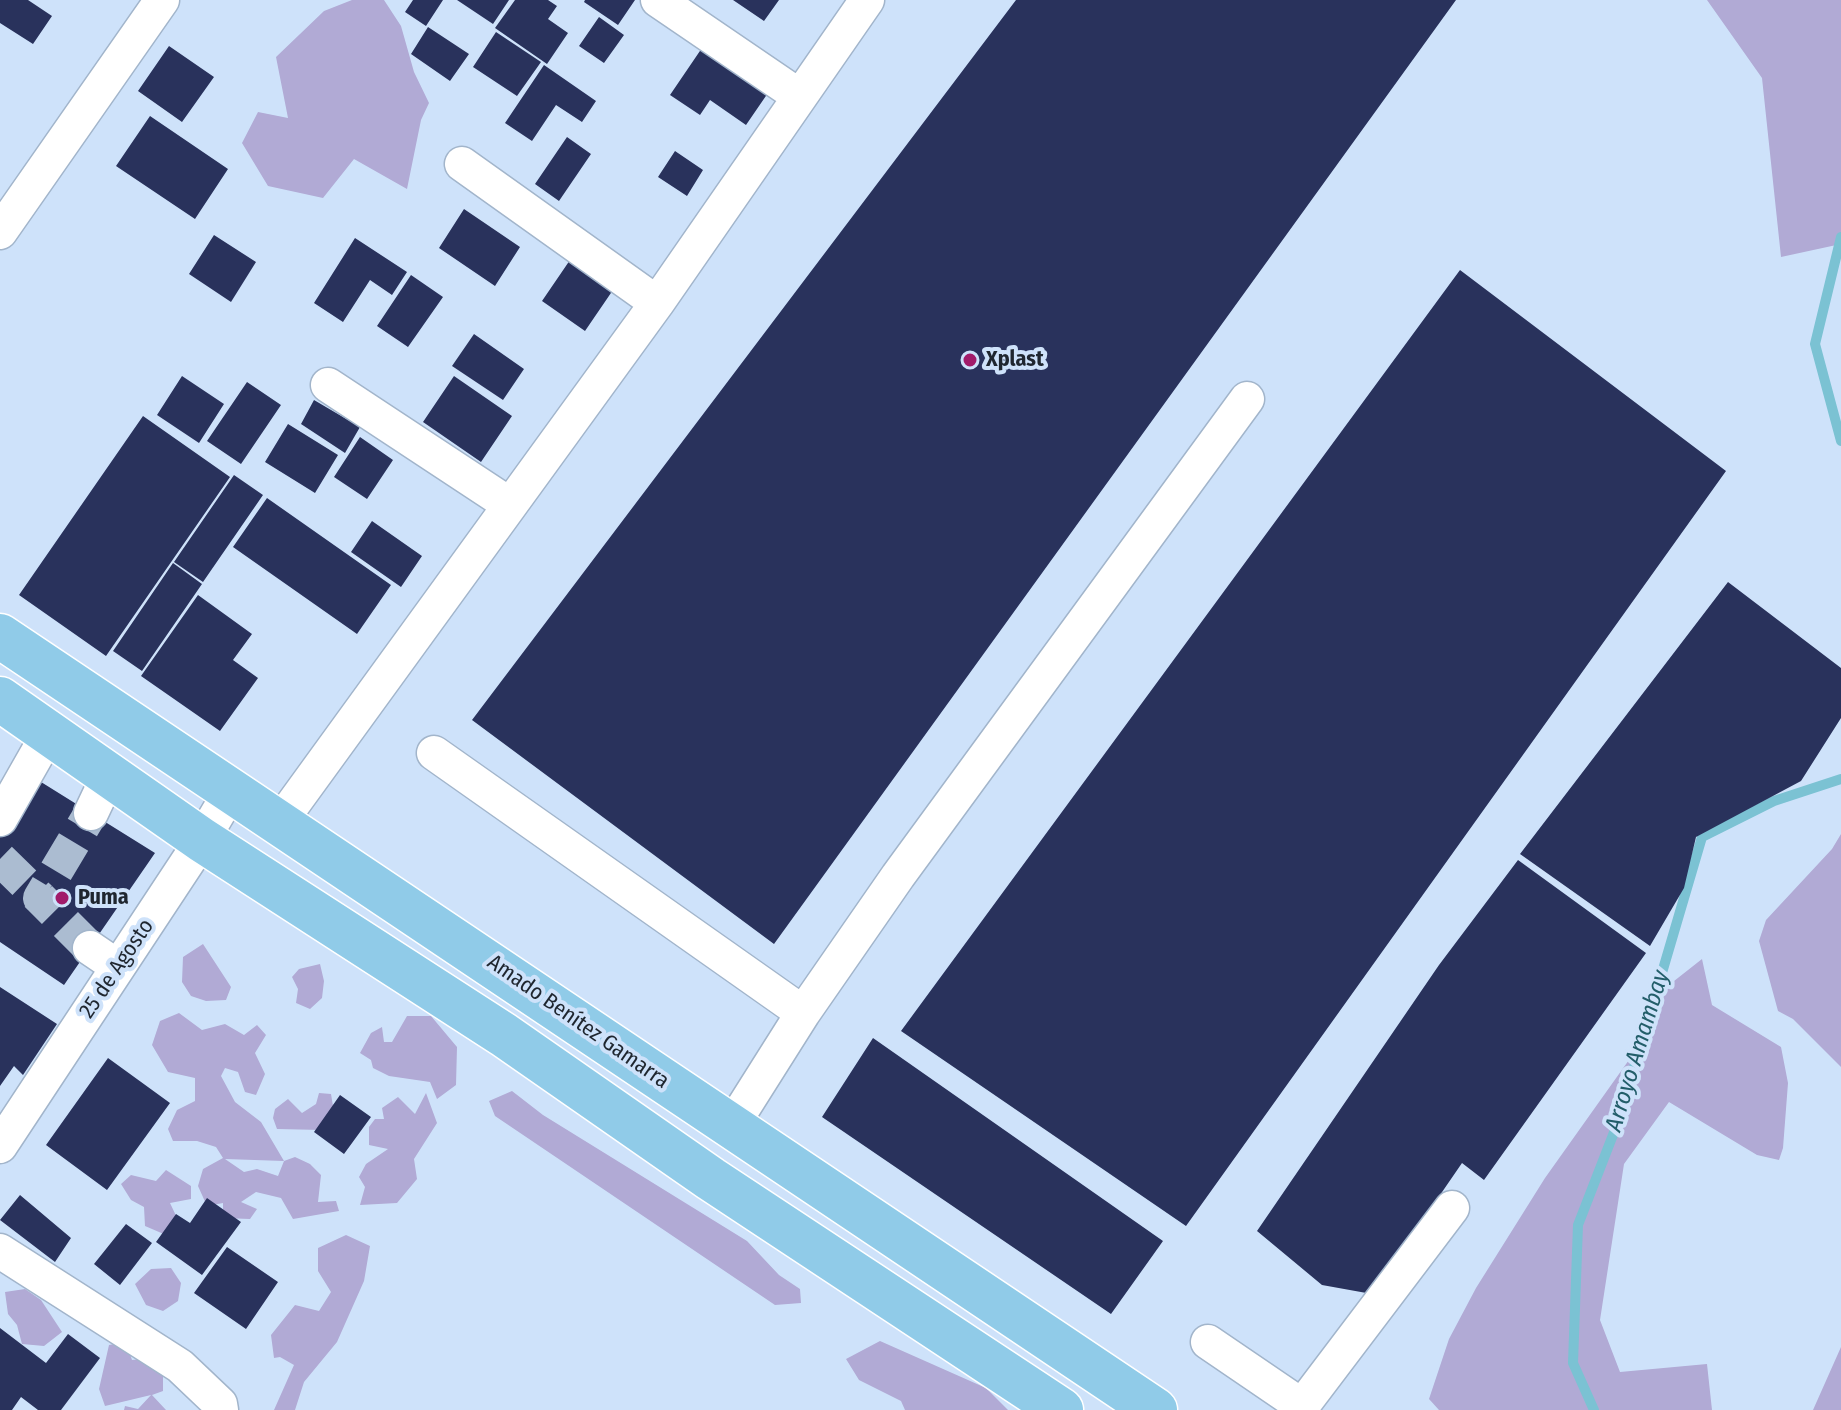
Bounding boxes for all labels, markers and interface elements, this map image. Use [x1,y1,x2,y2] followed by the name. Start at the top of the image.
[986,347,1044,373] place label: Xplast
[961,351,979,369] marker: Xplast
[78,885,129,911] place label: Puma
[53,889,71,907] marker: Puma
[74,914,160,1024] street label: 25 de Agosto
[482,949,674,1095] street label: Amado Benítez Gamarra
[1600,967,1676,1135] water label: Arroyo Amambay

